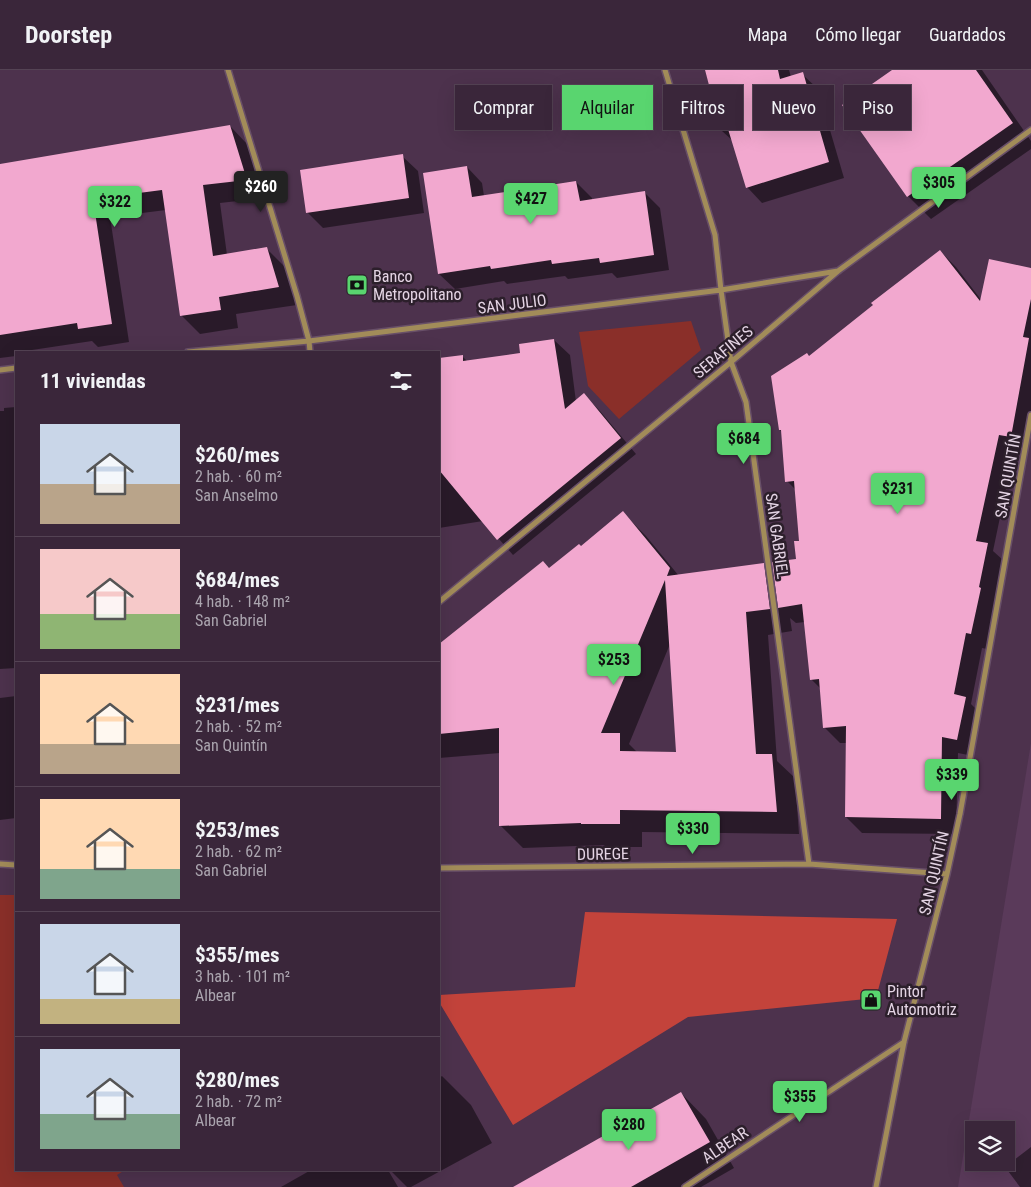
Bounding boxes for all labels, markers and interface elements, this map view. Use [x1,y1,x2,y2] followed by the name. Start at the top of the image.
[25,21,112,49] text: Doorstep
[748,24,787,45] text: Mapa
[815,24,901,45] text: Cómo llegar
[929,24,1006,45] text: Guardados
[455,85,552,130] chip: Comprar
[562,85,653,130] chip: Alquilar
[663,85,743,130] chip: Filtros
[753,85,834,130] chip: Nuevo
[844,85,911,130] chip: Piso
[909,166,969,209] pin: $305
[231,170,291,213] pin: $260
[923,173,955,192] text: $305
[245,177,277,196] text: $260
[501,182,561,225] pin: $427
[85,186,145,228] pin: $322
[515,189,547,208] text: $427
[99,192,131,211] text: $322
[373,267,462,304] place label: Banco Metropolitano
[345,273,369,297] bank icon: Banco Metropolitano
[477,290,547,318] street label: SAN JULIO
[689,322,757,382] street label: SERAFINES
[387,367,415,395] icon: filters
[40,369,146,393] text: 11 viviendas
[714,422,774,465] pin: $684
[728,429,760,448] text: $684
[991,432,1025,520] street label: SAN QUINTÍN
[195,443,280,467] text: $260/mes
[80,444,140,504] icon: home
[195,467,282,486] text: 2 hab. · 60 m²
[868,472,928,515] pin: $231
[882,479,914,498] text: $231
[195,486,278,505] text: San Anselmo
[762,492,792,581] street label: SAN GABRIEL
[195,568,280,592] text: $684/mes
[80,569,140,629] icon: home
[195,592,290,611] text: 4 hab. · 148 m²
[195,611,267,630] text: San Gabriel
[584,644,644,686] pin: $253
[598,650,630,669] text: $253
[195,693,280,717] text: $231/mes
[80,694,140,754] icon: home
[195,717,282,736] text: 2 hab. · 52 m²
[195,736,267,755] text: San Quintín
[922,758,982,801] pin: $339
[936,765,968,784] text: $339
[663,812,723,855] pin: $330
[195,818,280,842] text: $253/mes
[80,819,140,879] icon: home
[677,819,709,838] text: $330
[915,829,953,917] street label: SAN QUINTÍN
[195,842,282,861] text: 2 hab. · 62 m²
[577,844,629,864] street label: DUREGE
[195,861,267,880] text: San Gabriel
[195,943,280,967] text: $355/mes
[80,944,140,1004] icon: home
[195,967,290,986] text: 3 hab. · 101 m²
[887,982,957,1019] place label: Pintor Automotriz
[195,986,236,1005] text: Albear
[859,988,883,1012] shop icon: Pintor Automotriz
[195,1068,280,1092] text: $280/mes
[80,1069,140,1129] icon: home
[770,1080,830,1123] pin: $355
[784,1087,816,1106] text: $355
[195,1092,282,1111] text: 2 hab. · 72 m²
[599,1108,659,1151] pin: $280
[195,1111,236,1130] text: Albear
[613,1115,645,1134] text: $280
[965,1121,1015,1171] map controls
[965,1121,1015,1171] button: layers
[698,1123,752,1167] street label: ALBEAR

